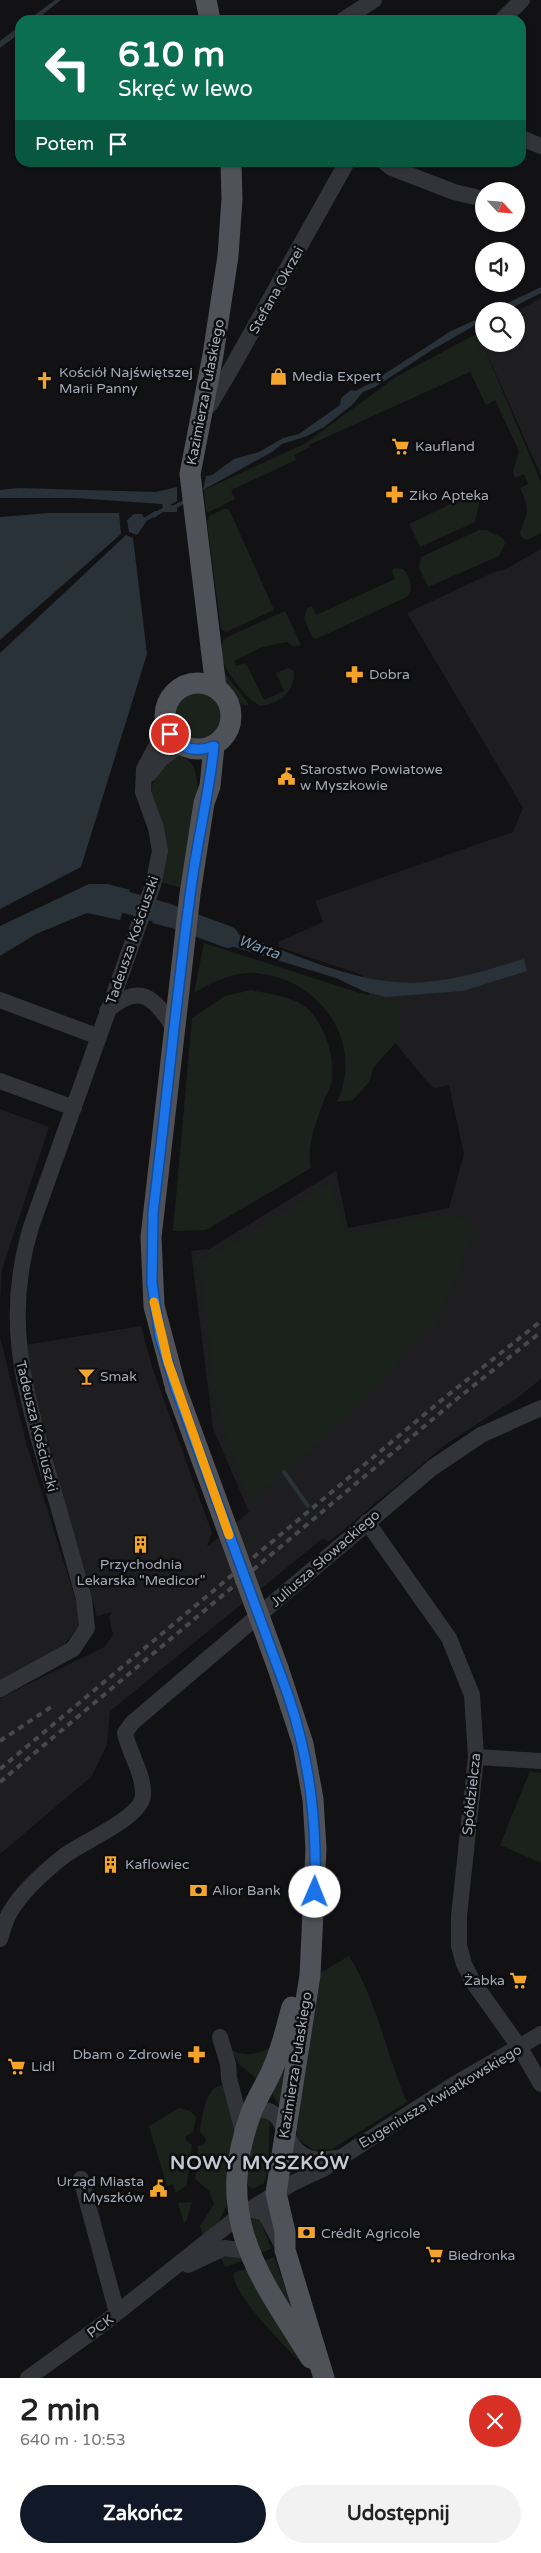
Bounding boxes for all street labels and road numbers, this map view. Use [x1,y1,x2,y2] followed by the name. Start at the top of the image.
[245,244,307,337] street label: Stefana Okrzei
[183,318,228,466] street label: Kazimierza Pułaskiego
[103,874,162,1007] street label: Tadeusza Kościuszki
[12,1359,61,1494] street label: Tadeusza Kościuszki
[267,1506,383,1610] street label: Juliusza Słowackiego
[459,1752,484,1836] street label: Spółdzielcza
[276,1991,315,2140] street label: Kazimierza Pułaskiego
[356,2041,525,2152] street label: Eugeniusza Kwiatkowskiego
[84,2311,117,2342] street label: PCK

